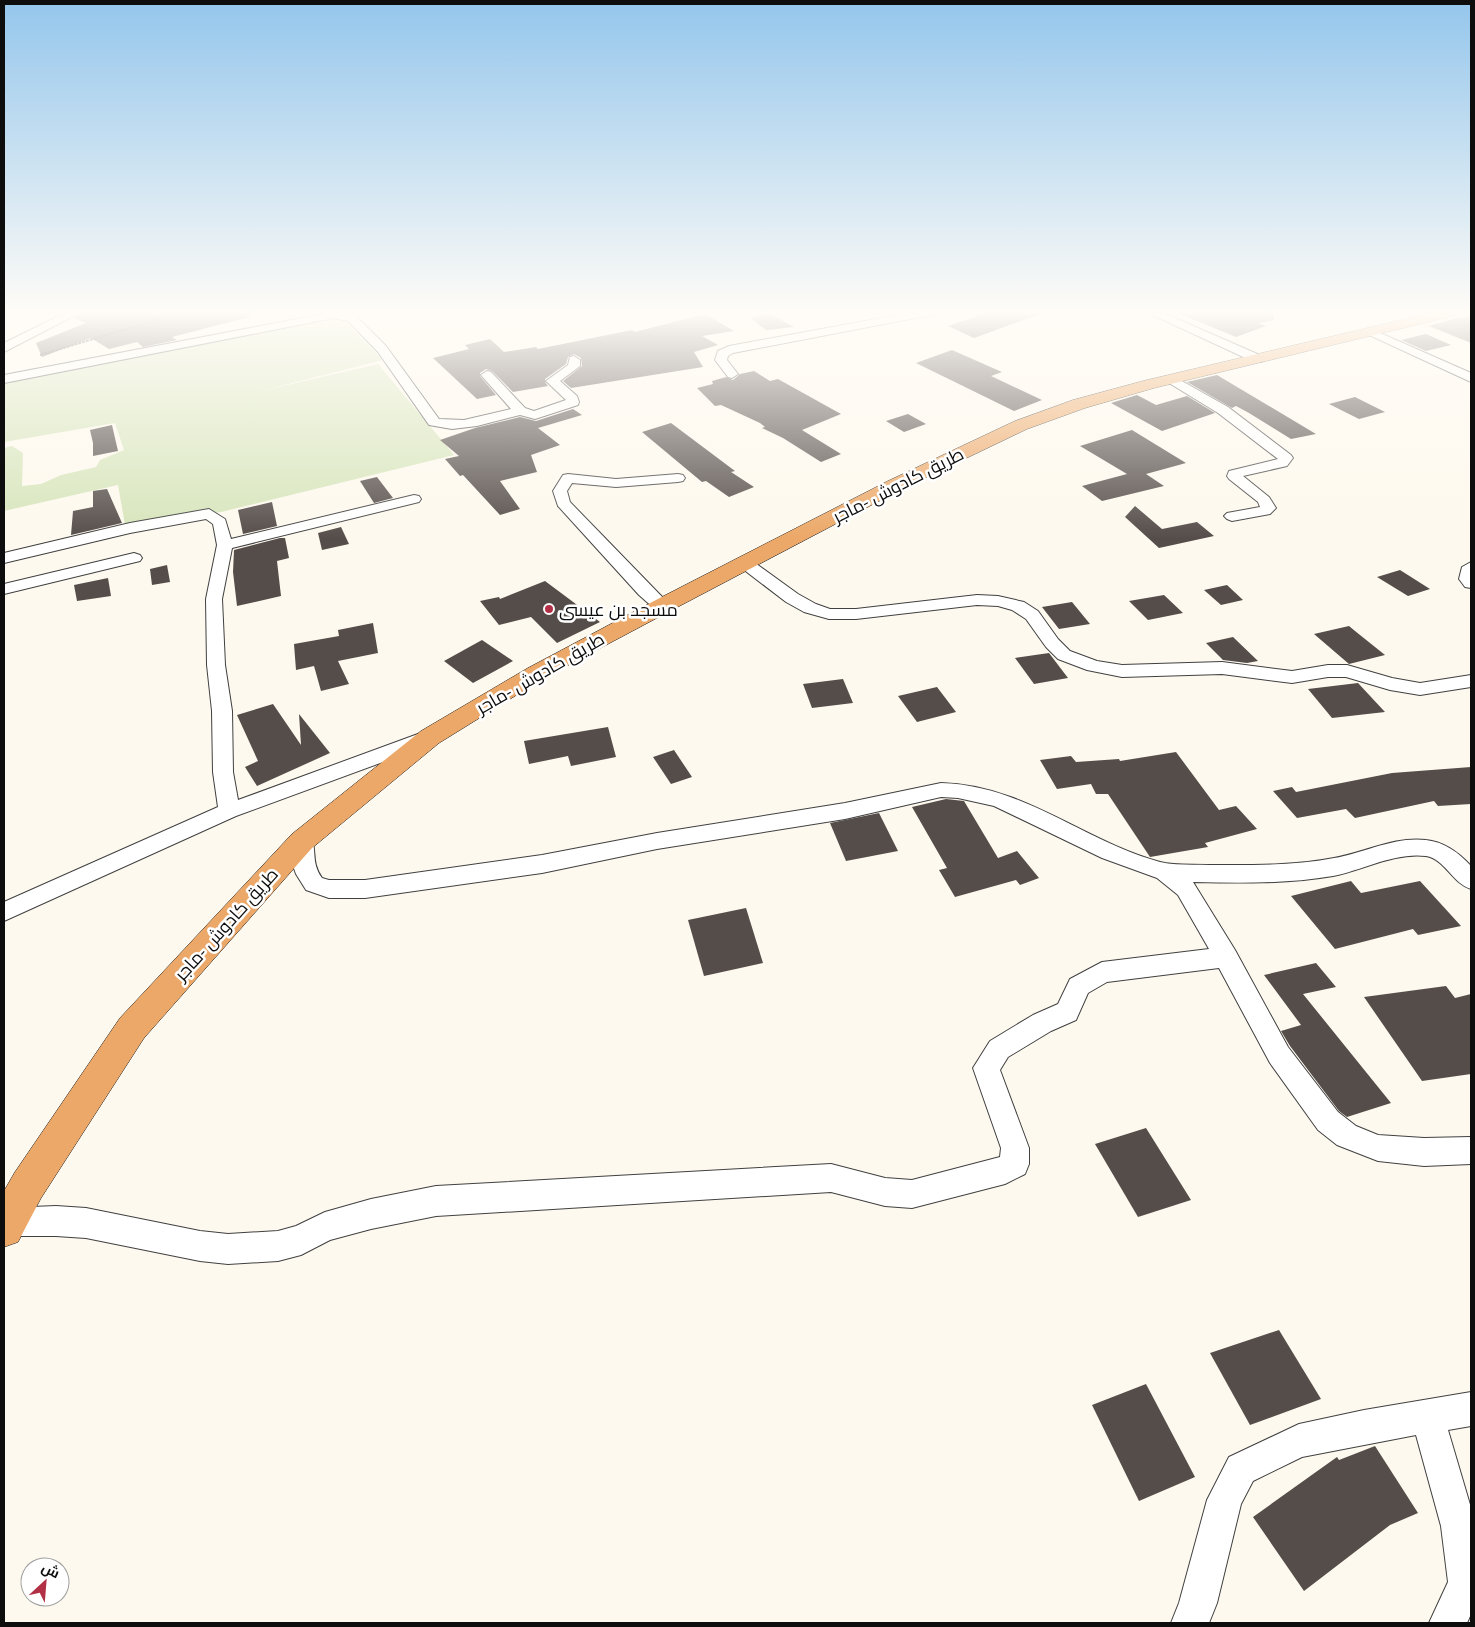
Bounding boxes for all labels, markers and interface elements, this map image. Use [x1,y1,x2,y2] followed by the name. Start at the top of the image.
[827,441,968,529] street label: طريق كادوش -ماجر
[559,597,678,622] place label: مسجد بن عيسى
[543,603,555,615] marker: مسجد بن عيسى
[470,626,609,720] street label: طريق كادوش -ماجر
[168,862,284,987] street label: طريق كادوش -ماجر
[20,1557,70,1607] north arrow
[38,1557,63,1583] text: ش

